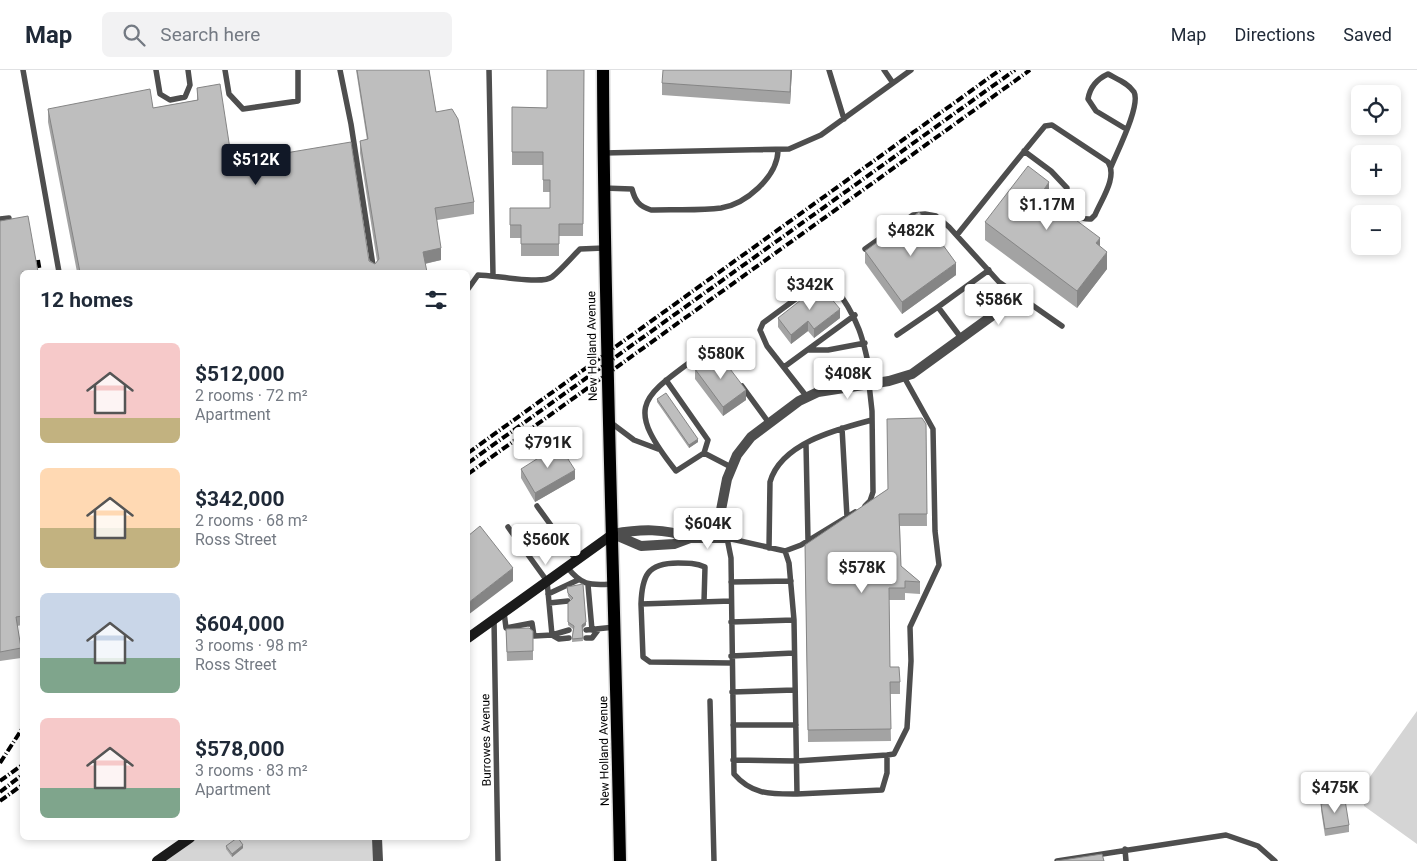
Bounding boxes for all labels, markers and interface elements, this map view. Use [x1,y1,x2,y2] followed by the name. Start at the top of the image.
[102,12,452,57] search box
[25,21,72,49] text: Map
[120,21,148,49] icon: search
[160,23,260,46] text: Search here
[1171,24,1206,45] text: Map
[1234,24,1315,45] text: Directions
[1343,24,1392,45] text: Saved
[1351,85,1401,255] map controls
[1351,85,1401,135] button: locate
[221,144,291,186] pin: $512K
[1351,145,1401,195] button: +
[233,150,279,169] text: $512K
[1006,189,1088,231] pin: $1.17M
[1019,195,1075,214] text: $1.17M
[1351,205,1401,255] button: −
[876,214,946,257] pin: $482K
[888,221,934,240] text: $482K
[775,268,845,311] pin: $342K
[787,275,833,294] text: $342K
[964,284,1034,326] pin: $586K
[422,286,450,314] icon: filters
[40,288,133,312] text: 12 homes
[976,290,1022,309] text: $586K
[584,291,600,401] street label: New Holland Avenue
[686,338,756,380] pin: $580K
[698,344,744,363] text: $580K
[813,358,883,400] pin: $408K
[195,362,285,386] text: $512,000
[80,363,140,423] icon: home
[825,364,871,383] text: $408K
[195,386,308,405] text: 2 rooms · 72 m²
[195,405,271,424] text: Apartment
[513,426,583,469] pin: $791K
[525,433,571,452] text: $791K
[195,487,285,511] text: $342,000
[80,488,140,548] icon: home
[673,508,743,550] pin: $604K
[195,511,308,530] text: 2 rooms · 68 m²
[685,514,731,533] text: $604K
[511,524,581,566] pin: $560K
[195,530,277,549] text: Ross Street
[523,530,569,549] text: $560K
[827,552,897,594] pin: $578K
[839,558,885,577] text: $578K
[195,612,285,636] text: $604,000
[80,613,140,673] icon: home
[195,636,308,655] text: 3 rooms · 98 m²
[195,655,277,674] text: Ross Street
[478,694,494,786] street label: Burrowes Avenue
[596,696,612,806] street label: New Holland Avenue
[195,737,285,761] text: $578,000
[80,738,140,798] icon: home
[195,761,308,780] text: 3 rooms · 83 m²
[1300,772,1370,814] pin: $475K
[1312,778,1358,797] text: $475K
[195,780,271,799] text: Apartment

